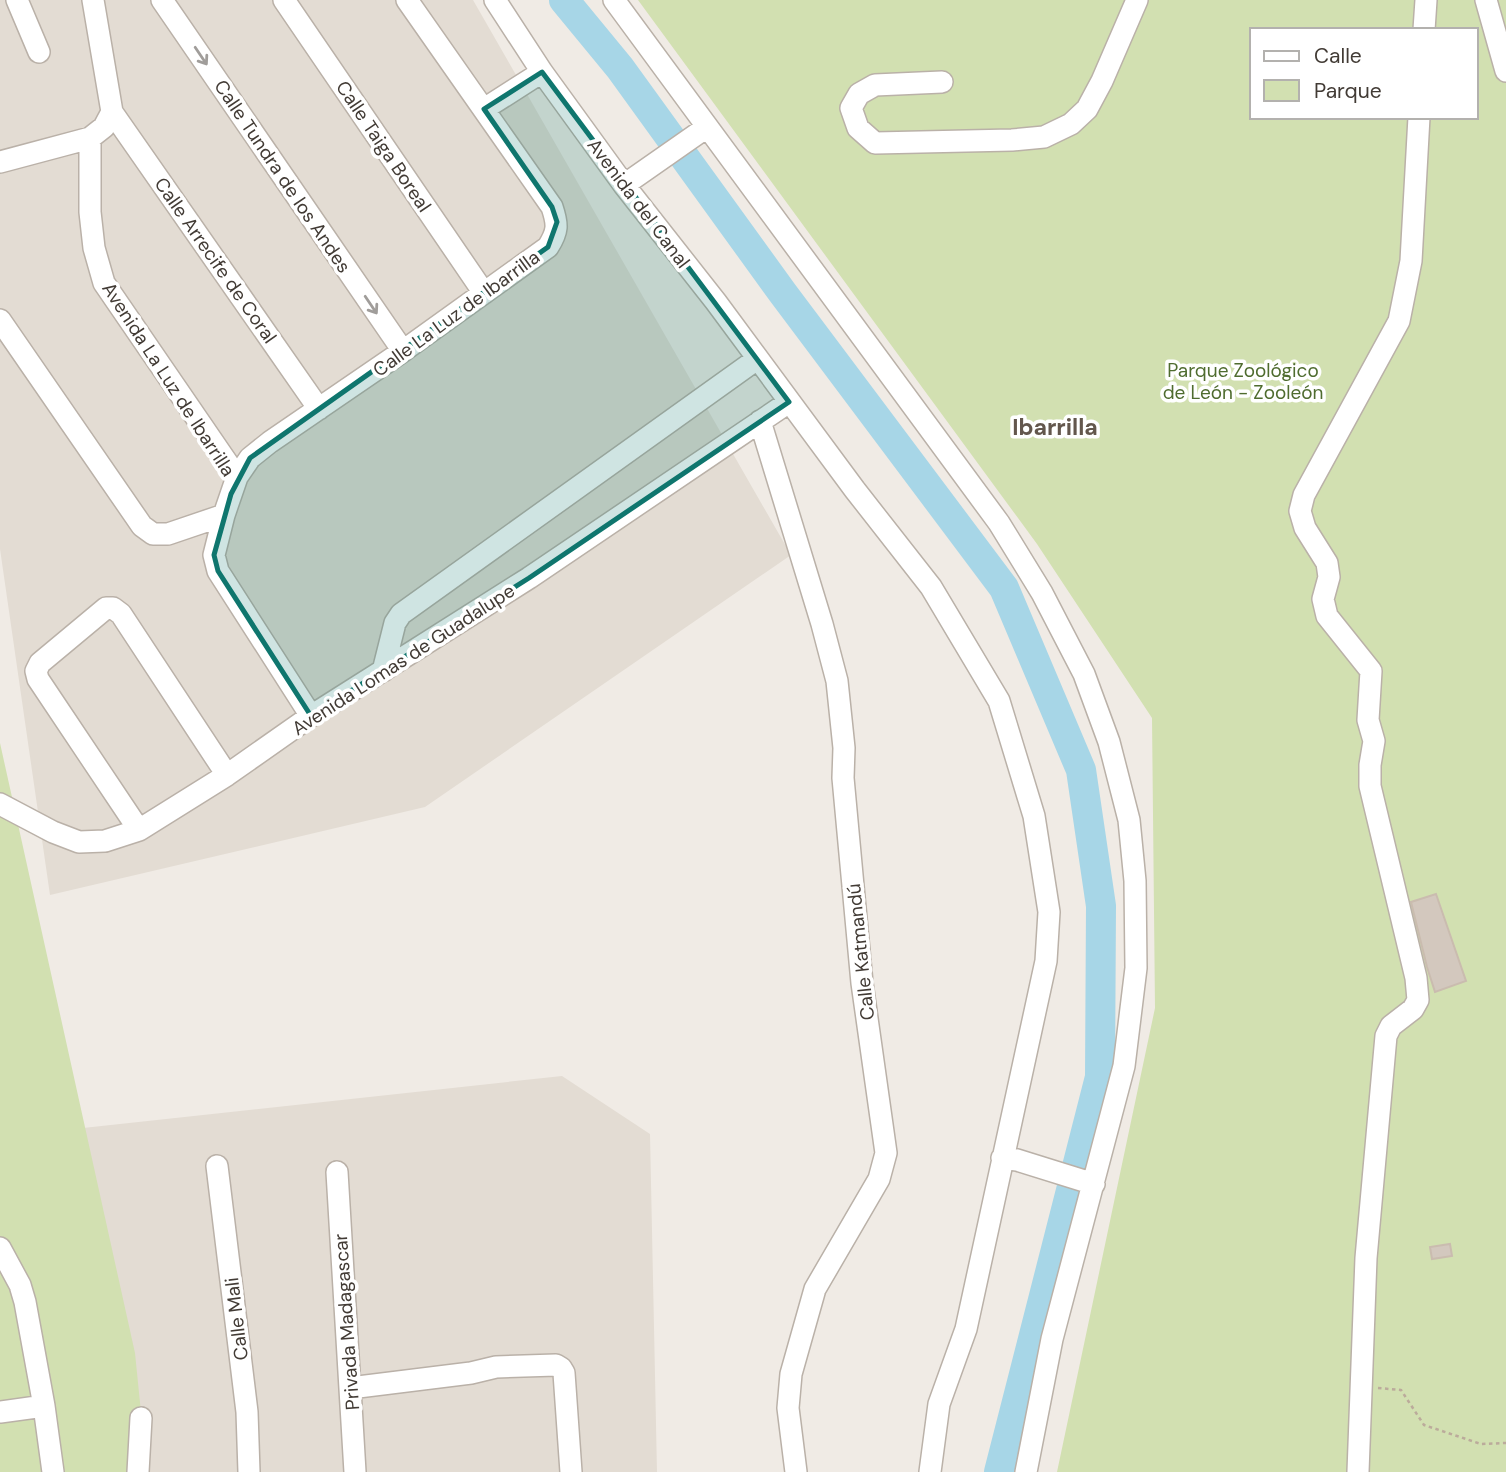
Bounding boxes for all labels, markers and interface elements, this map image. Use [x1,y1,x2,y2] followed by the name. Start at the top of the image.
[1250,28,1478,119] legend
[1314,42,1362,70] text: Calle
[194,46,208,65] one-way arrow
[209,75,357,278] street label: Calle Tundra de los Andes
[330,76,437,217] street label: Calle Taiga Boreal
[1314,77,1382,105] text: Parque
[582,133,696,273] street label: Avenida del Canal
[149,172,282,348] street label: Calle Arrecife de Coral
[368,244,545,382] street label: Calle La Luz de Ibarrilla
[96,277,241,481] street label: Avenida La Luz de Ibarrilla
[364,295,378,314] one-way arrow
[1163,358,1323,405] park label: Parque Zoológico de León - Zooleón
[1012,412,1098,442] district label: Ibarrilla
[287,578,520,741] street label: Avenida Lomas de Guadalupe
[841,882,880,1022] street label: Calle Katmandú
[328,1233,365,1411] street label: Privada Madagascar
[219,1276,254,1362] street label: Calle Mali

